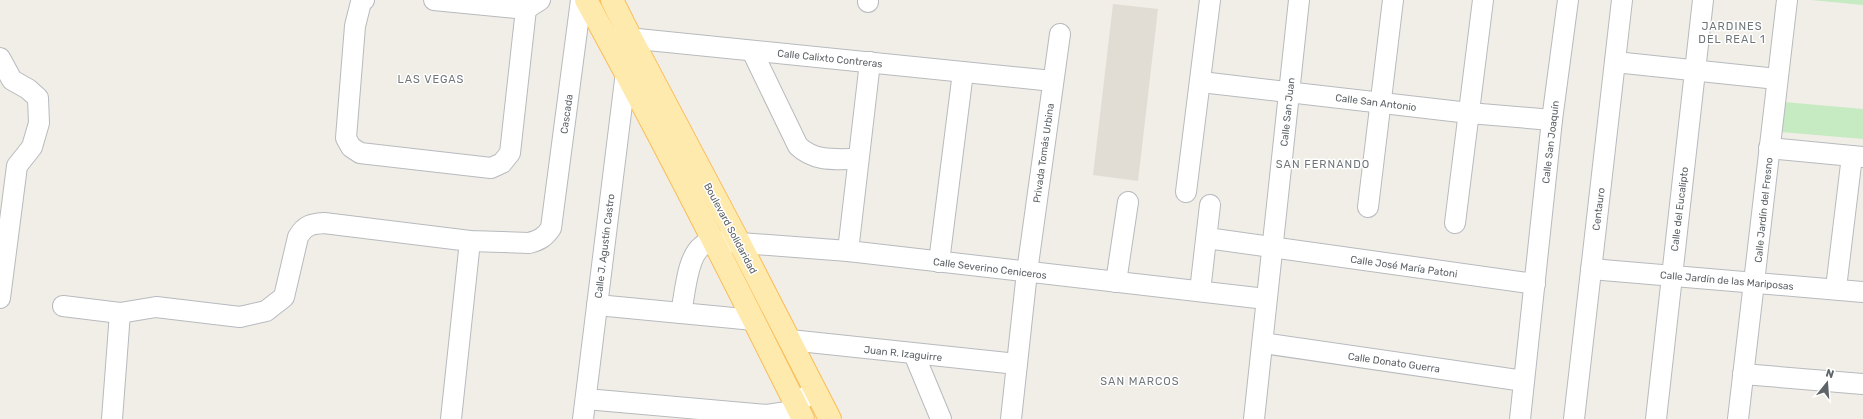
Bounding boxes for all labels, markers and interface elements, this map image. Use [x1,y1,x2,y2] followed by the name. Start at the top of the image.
[1698,20,1766,46] district label: JARDINES DEL REAL 1
[777,48,883,70] street label: Calle Calixto Contreras
[398,73,464,86] district label: LAS VEGAS
[1278,77,1298,147] street label: Calle San Juan
[1335,92,1417,114] street label: Calle San Antonio
[558,94,576,135] street label: Cascada
[1540,100,1562,184] street label: Calle San Joaquín
[1031,103,1057,204] street label: Privada Tomás Urbina
[1752,157,1776,263] street label: Calle Jardín del Fresno
[1276,158,1370,171] district label: SAN FERNANDO
[1669,166,1691,252] street label: Calle del Eucalipto
[701,181,759,276] street label: Boulevard Solidaridad
[1590,187,1608,231] street label: Centauro
[593,193,617,299] street label: Calle J. Agustín Castro
[1350,254,1458,280] street label: Calle José María Patoni
[932,256,1047,282] street label: Calle Severino Ceniceros
[1660,269,1794,293] street label: Calle Jardín de las Mariposas
[863,344,943,364] street label: Juan R. Izaguirre
[1347,351,1441,375] street label: Calle Donato Guerra
[1807,363,1847,403] north arrow
[1824,367,1836,381] text: N
[1100,375,1180,388] district label: SAN MARCOS

